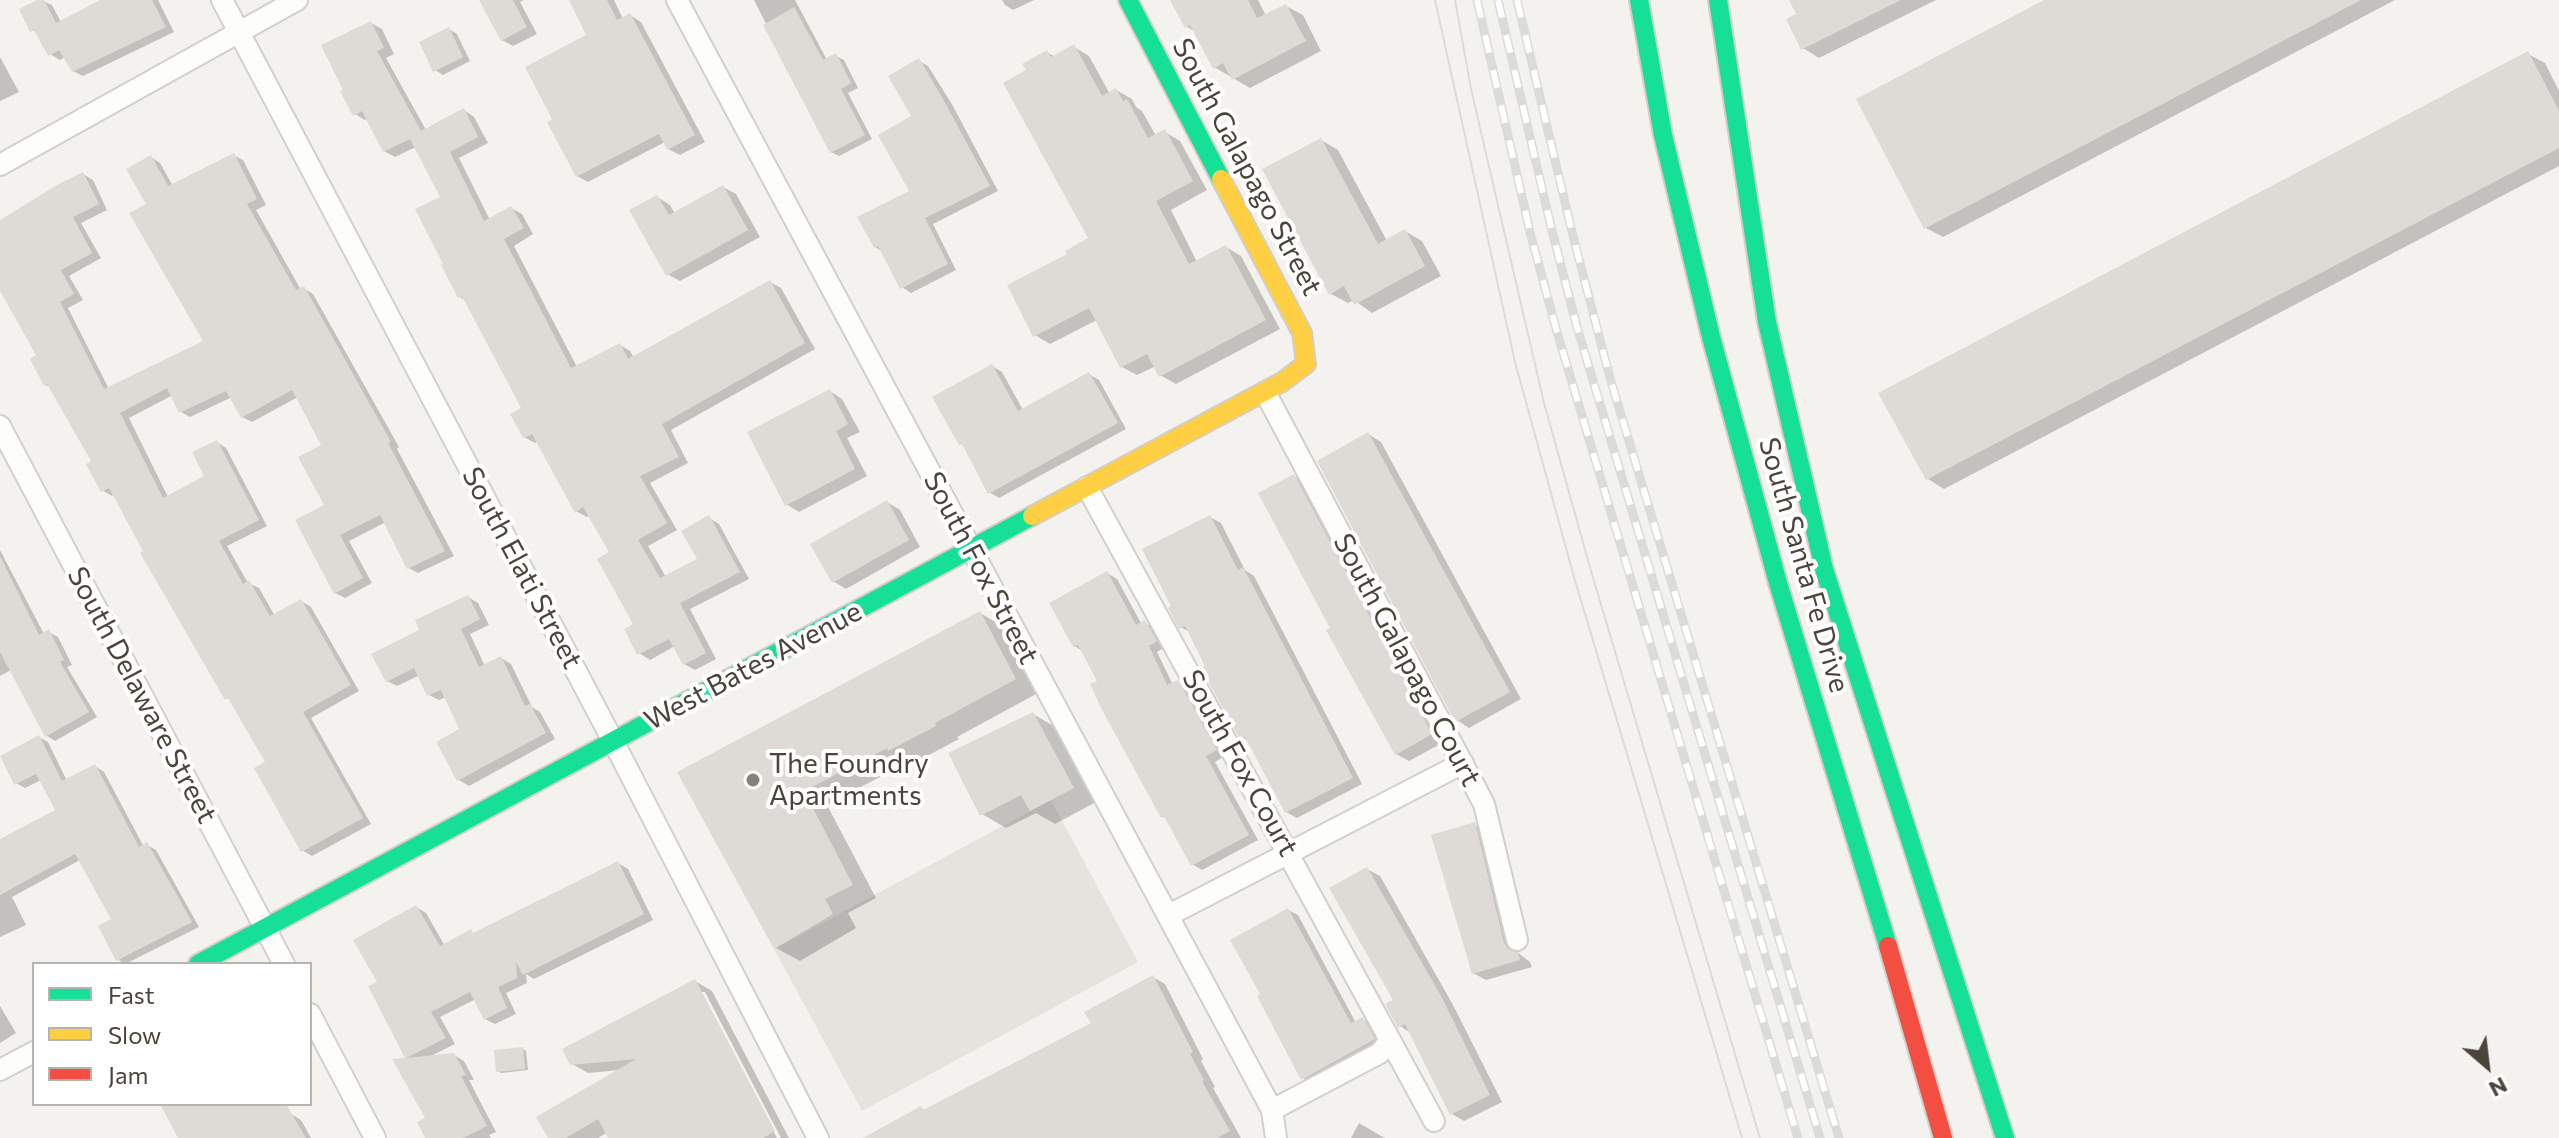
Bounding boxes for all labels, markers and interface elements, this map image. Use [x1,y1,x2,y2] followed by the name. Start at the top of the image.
[1165,33,1329,301] street label: South Galapago Street
[1752,434,1856,696] street label: South Santa Fe Drive
[455,462,589,674] street label: South Elati Street
[916,466,1046,670] street label: South Fox Street
[1326,528,1488,792] street label: South Galapago Court
[60,561,224,829] street label: South Delaware Street
[639,595,867,737] street label: West Bates Avenue
[1175,664,1305,862] street label: South Fox Court
[769,747,929,813] place label: The Foundry Apartments
[744,771,762,789] marker: The Foundry Apartments
[32,962,312,1106] legend
[108,980,155,1009] text: Fast
[108,1020,161,1049] text: Slow
[2447,1026,2527,1106] north arrow
[108,1060,148,1089] text: Jam
[2485,1072,2512,1103] text: N

